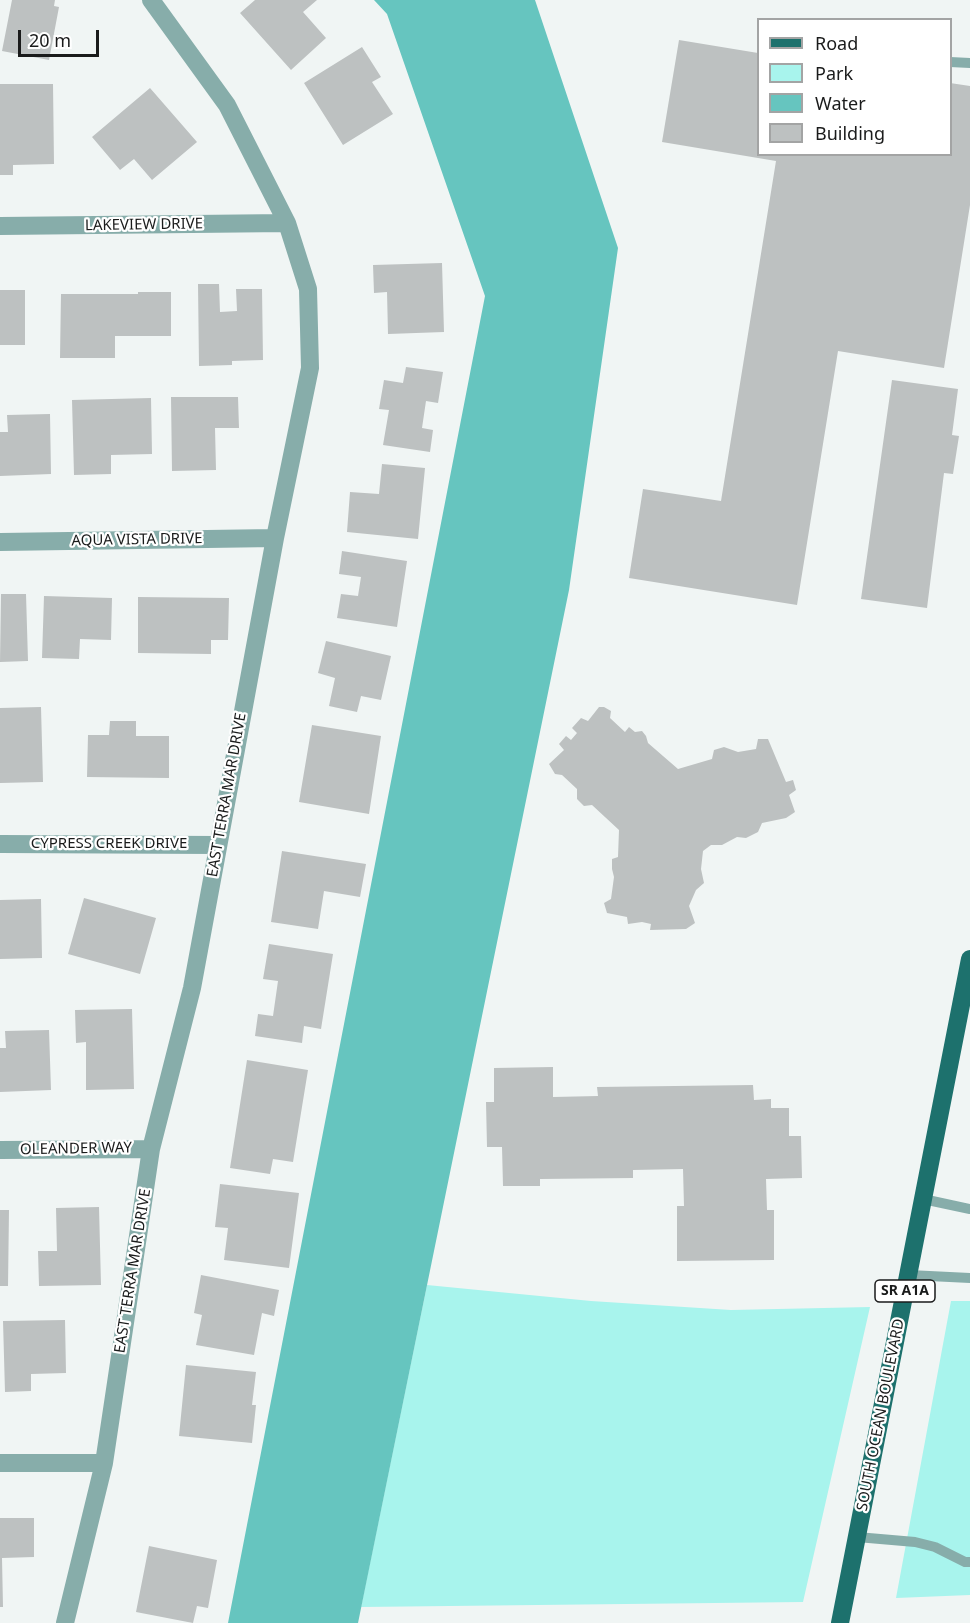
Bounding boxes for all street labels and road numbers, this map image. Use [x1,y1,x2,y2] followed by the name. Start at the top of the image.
[85,215,203,235] street label: LAKEVIEW DRIVE
[71,530,203,550] street label: AQUA VISTA DRIVE
[204,712,250,878] street label: EAST TERRA MAR DRIVE
[31,835,187,853] street label: CYPRESS CREEK DRIVE
[20,1139,132,1159] street label: OLEANDER WAY
[111,1187,155,1355] street label: EAST TERRA MAR DRIVE
[875,1280,935,1302] road number: SR A1A
[854,1317,908,1513] street label: SOUTH OCEAN BOULEVARD

